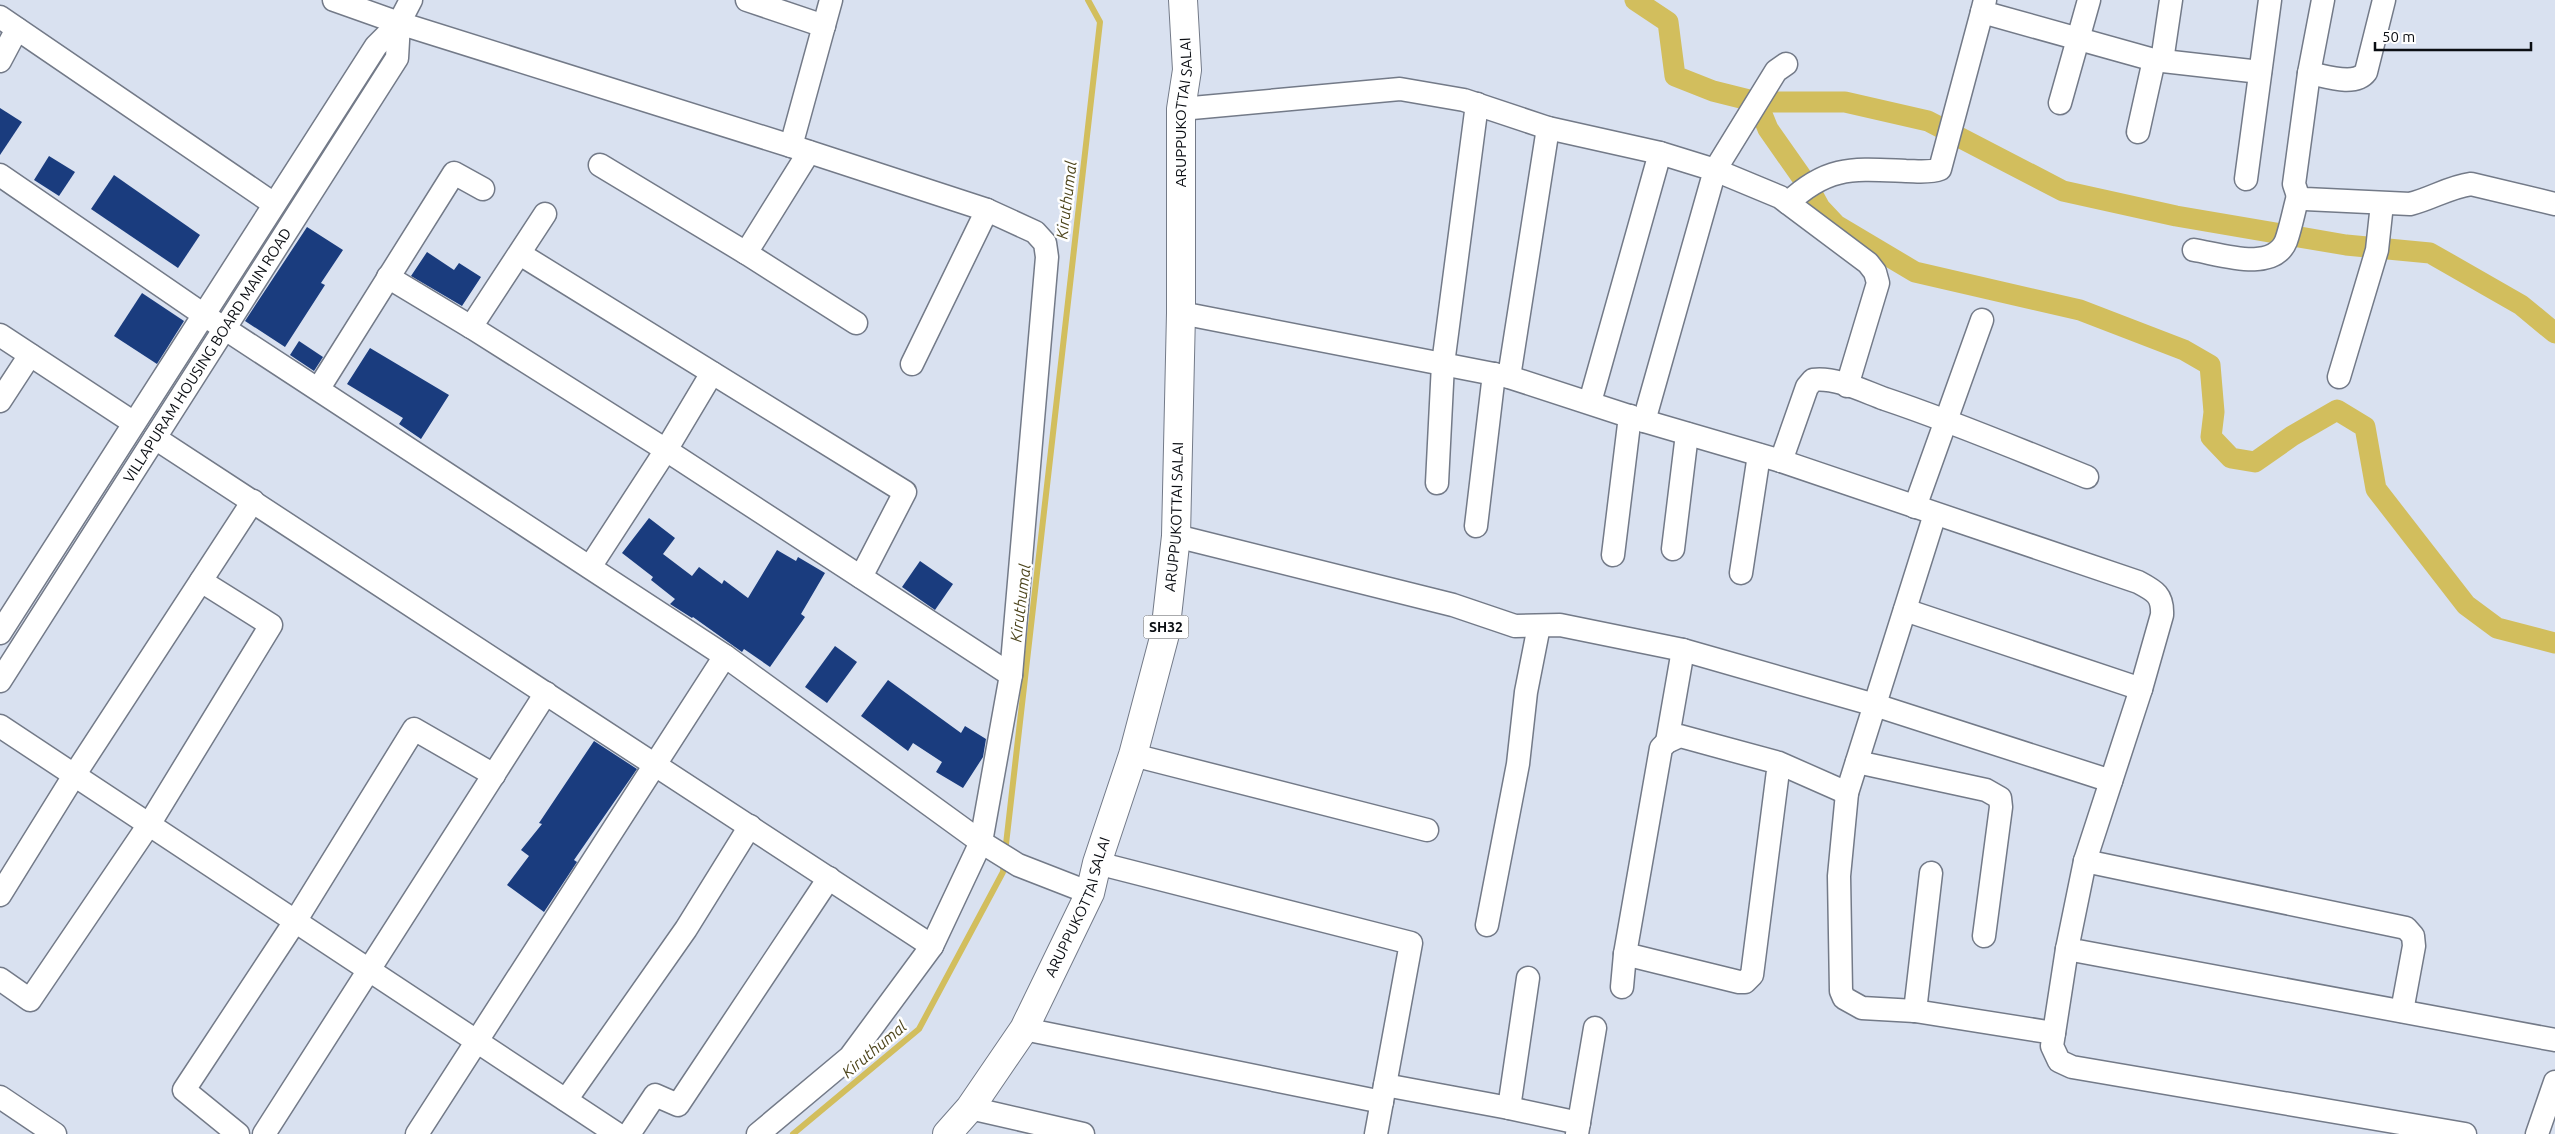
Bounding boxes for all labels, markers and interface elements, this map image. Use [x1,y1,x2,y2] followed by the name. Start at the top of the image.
[2375,20,2531,52] scale bar
[2382,28,2415,45] text: 50 m
[1172,37,1195,187] street label: ARUPPUKOTTAI SALAI
[1052,159,1080,240] water label: Kiruthumal
[120,225,294,486] street label: VILLAPURAM HOUSING BOARD MAIN ROAD
[1161,442,1186,593] street label: ARUPPUKOTTAI SALAI
[1006,562,1034,643] water label: Kiruthumal
[1144,616,1188,638] road number: SH32
[1041,835,1113,980] street label: ARUPPUKOTTAI SALAI
[838,1016,910,1081] water label: Kiruthumal

